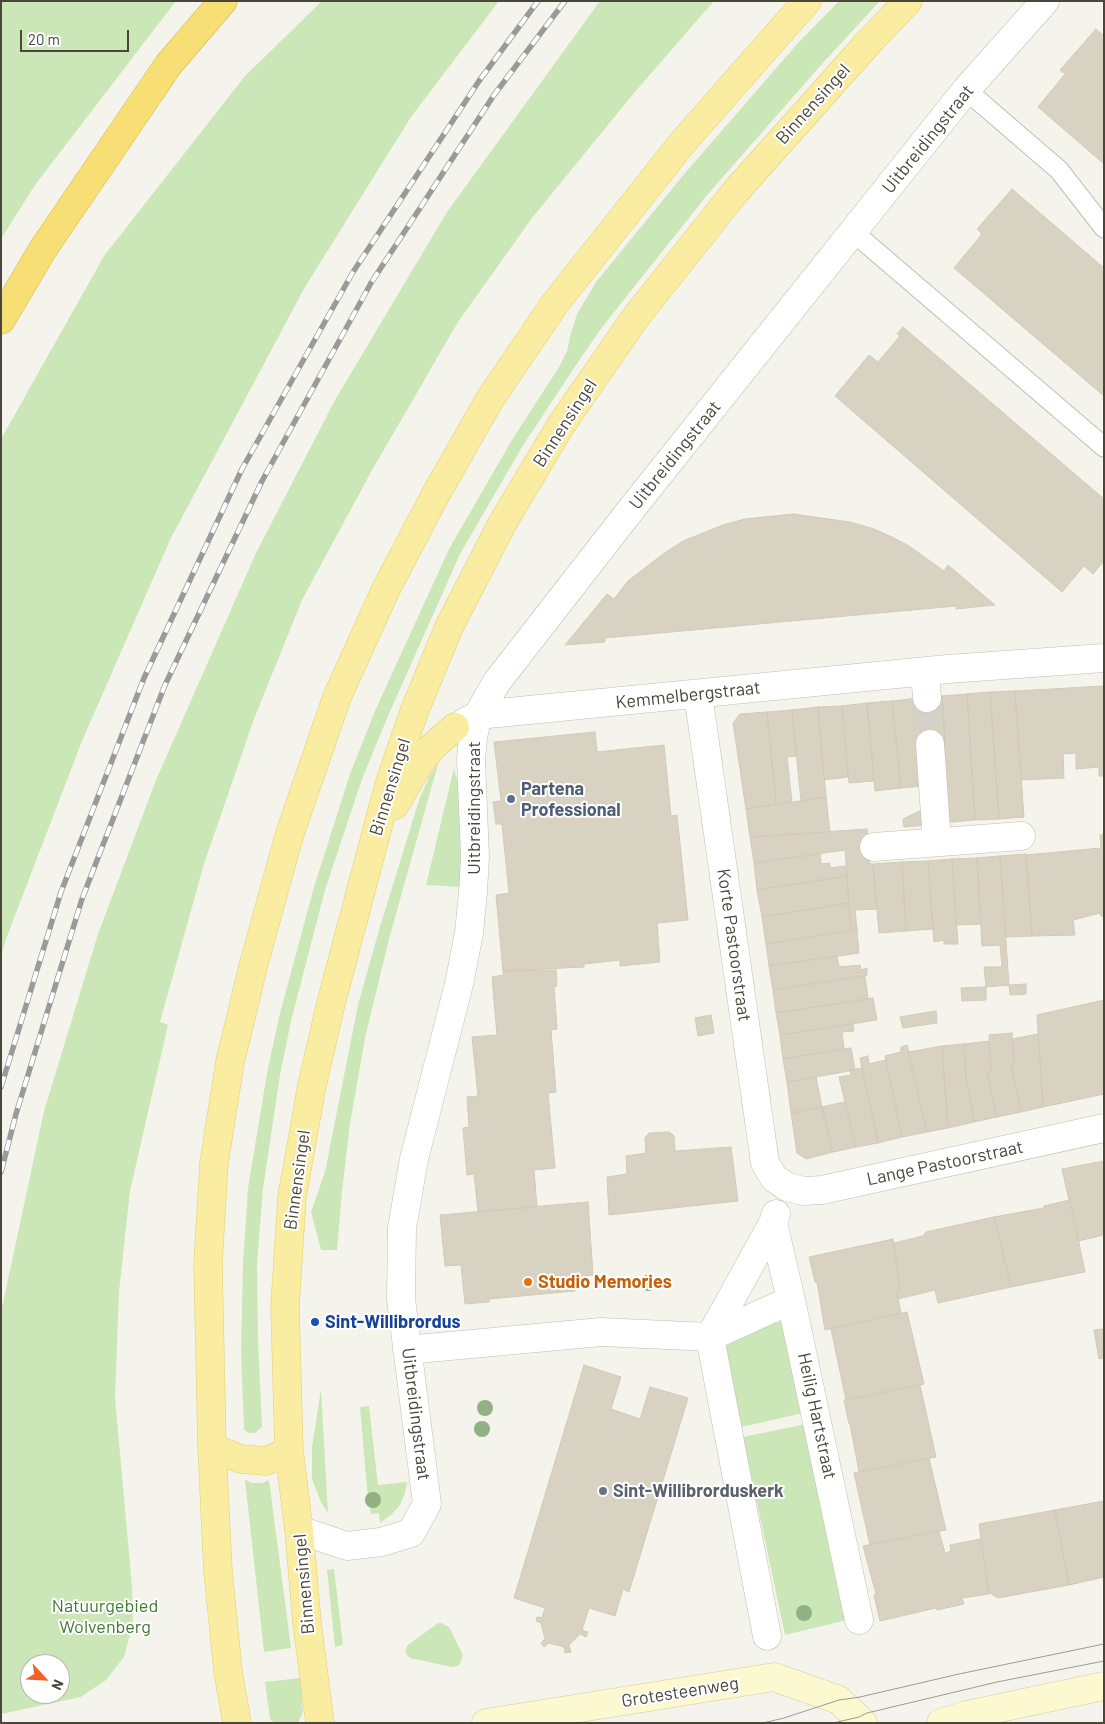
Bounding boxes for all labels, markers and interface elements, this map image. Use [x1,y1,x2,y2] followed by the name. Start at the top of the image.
[22,20,131,52] scale bar
[28,30,60,48] text: 20 m
[771,59,855,149] street label: Binnensingel
[878,80,978,198] street label: Uitbreidingstraat
[529,375,601,471] street label: Binnensingel
[625,396,725,514] street label: Uitbreidingstraat
[615,677,761,713] street label: Kemmelbergstraat
[365,736,415,838] street label: Binnensingel
[463,741,485,875] street label: Uitbreidingstraat
[521,778,621,821] place label: Partena Professional
[505,793,517,805] marker: Partena Professional
[713,867,755,1023] street label: Korte Pastoorstraat
[279,1129,315,1231] street label: Binnensingel
[865,1136,1025,1190] street label: Lange Pastoorstraat
[538,1271,672,1293] place label: Studio Memories
[522,1276,534,1288] marker: Studio Memories
[325,1311,461,1333] place label: Sint-Willibrordus
[309,1316,321,1328] marker: Sint-Willibrordus
[397,1346,435,1482] street label: Uitbreidingstraat
[793,1351,841,1481] street label: Heilig Hartstraat
[613,1480,784,1502] place label: Sint-Willibrorduskerk
[597,1485,609,1497] marker: Sint-Willibrorduskerk
[289,1533,319,1635] street label: Binnensingel
[52,1595,158,1638] park label: Natuurgebied Wolvenberg
[20,1654,70,1704] north arrow
[620,1672,740,1712] street label: Grotesteenweg
[48,1677,68,1693] text: N

